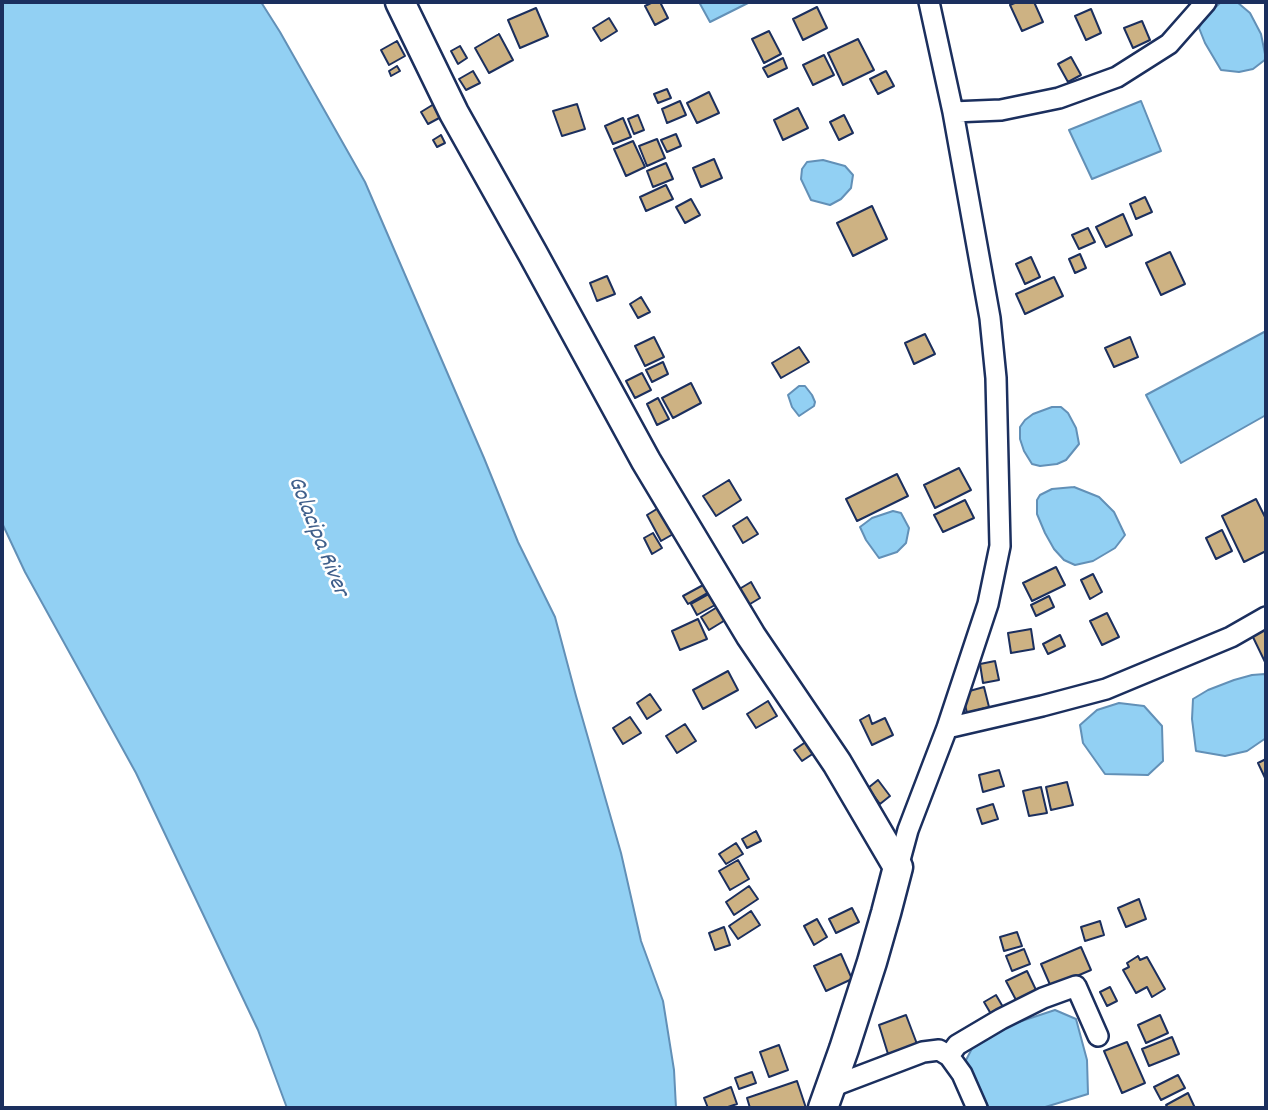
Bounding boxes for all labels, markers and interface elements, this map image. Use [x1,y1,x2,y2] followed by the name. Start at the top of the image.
[279,473,353,601] water label: Golacipa River

